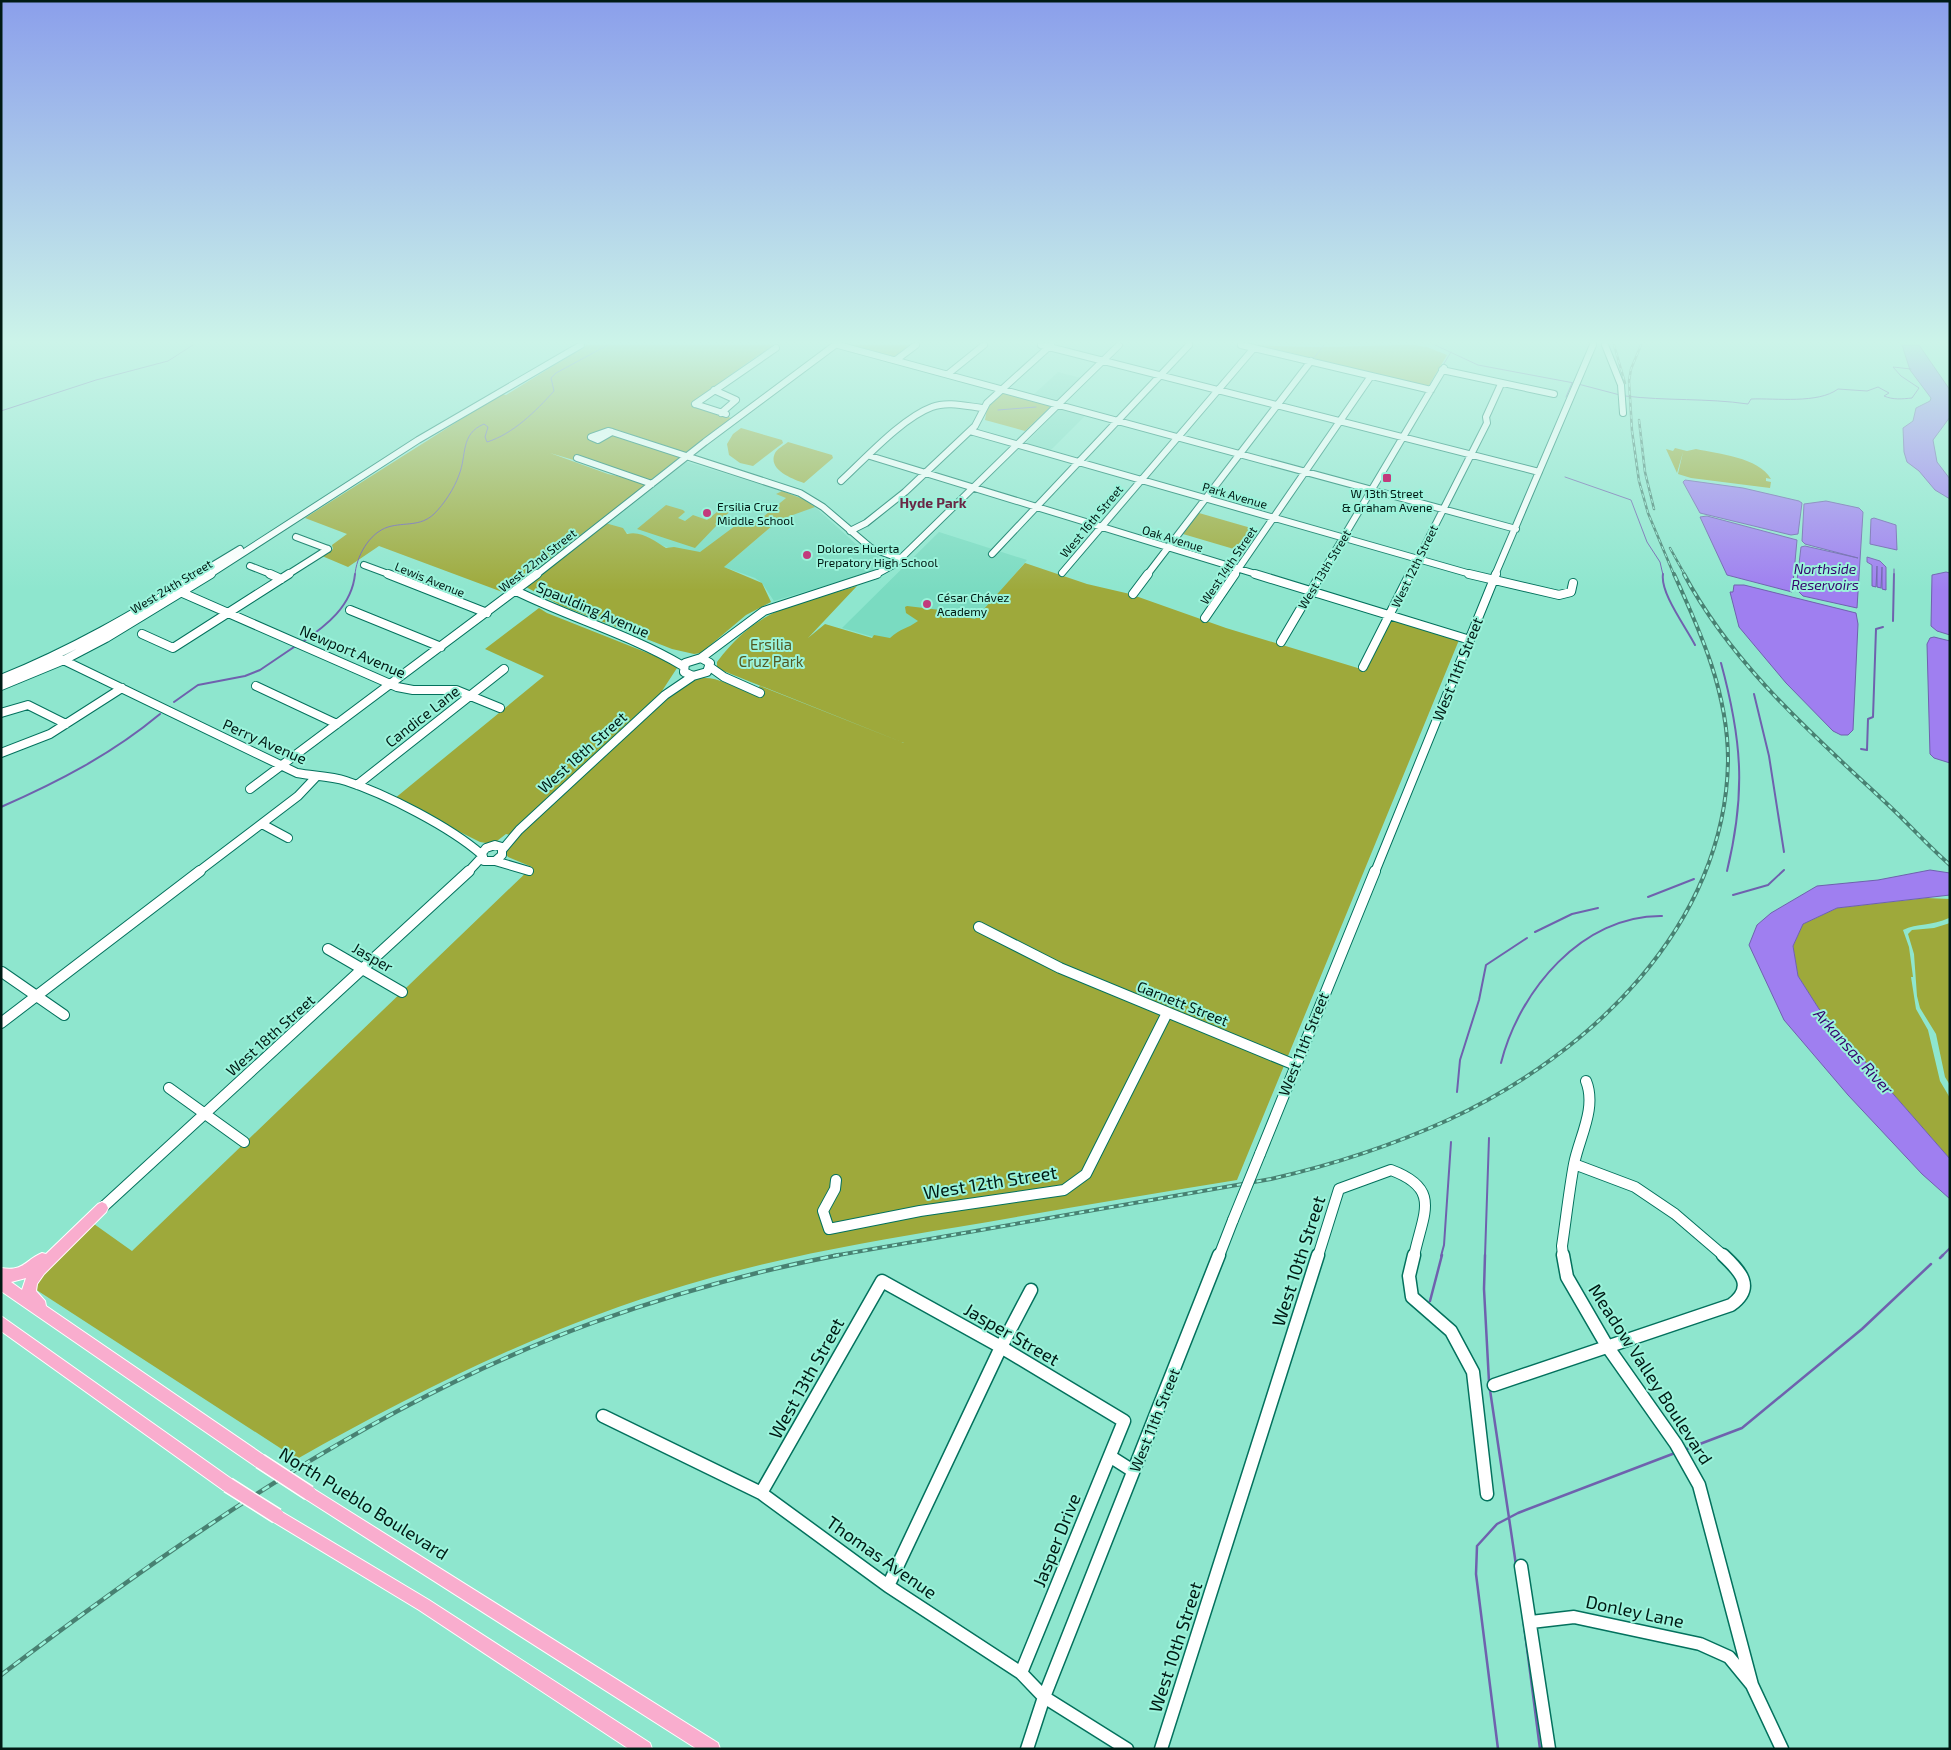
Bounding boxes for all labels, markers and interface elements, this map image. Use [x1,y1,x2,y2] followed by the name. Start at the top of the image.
[1381,472,1393,484] marker: W 13th Street & Graham Avene
[1201,479,1269,511] street label: Park Avenue
[1057,482,1126,560] street label: West 16th Street
[1342,486,1432,514] place label: W 13th Street & Graham Avene
[899,494,967,511] district label: Hyde Park
[717,499,794,527] place label: Ersilia Cruz Middle School
[701,507,713,519] marker: Ersilia Cruz Middle School
[1141,522,1205,554] street label: Oak Avenue
[1388,522,1440,610] street label: West 12th Street
[1197,523,1259,607] street label: West 14th Street
[496,525,579,595] street label: West 22nd Street
[1295,526,1353,611] street label: West 13th Street
[817,541,938,569] place label: Dolores Huerta Prepatory High School
[801,549,813,561] marker: Dolores Huerta Prepatory High School
[128,556,215,616] street label: West 24th Street
[393,559,467,599] street label: Lewis Avenue
[1791,560,1859,593] water label: Northside Reservoirs
[534,577,652,641] street label: Spaulding Avenue
[937,590,1009,618] place label: César Chávez Academy
[921,598,933,610] marker: César Chávez Academy
[1428,614,1486,723] street label: West 11th Street
[297,621,409,681] street label: Newport Avenue
[739,635,804,670] park label: Ersilia Cruz Park
[381,681,463,751] street label: Candice Lane
[534,707,630,797] street label: West 18th Street
[220,715,310,767] street label: Perry Avenue
[350,938,396,976] street label: Jasper
[1135,977,1232,1030] street label: Garnett Street
[1274,989,1332,1098] street label: West 11th Street
[222,990,318,1080] street label: West 18th Street
[1810,1003,1898,1098] water label: Arkansas River
[922,1161,1059,1203] street label: West 12th Street
[1267,1193,1329,1329] street label: West 10th Street
[1584,1280,1718,1468] street label: Meadow Valley Boulevard
[961,1298,1064,1370] street label: Jasper Street
[764,1314,848,1442] street label: West 13th Street
[1125,1365,1183,1474] street label: West 11th Street
[275,1442,453,1564] street label: North Pueblo Boulevard
[1027,1490,1085,1590] street label: Jasper Drive
[823,1511,941,1603] street label: Thomas Avenue
[1144,1579,1206,1715] street label: West 10th Street
[1584,1590,1686,1632] street label: Donley Lane

